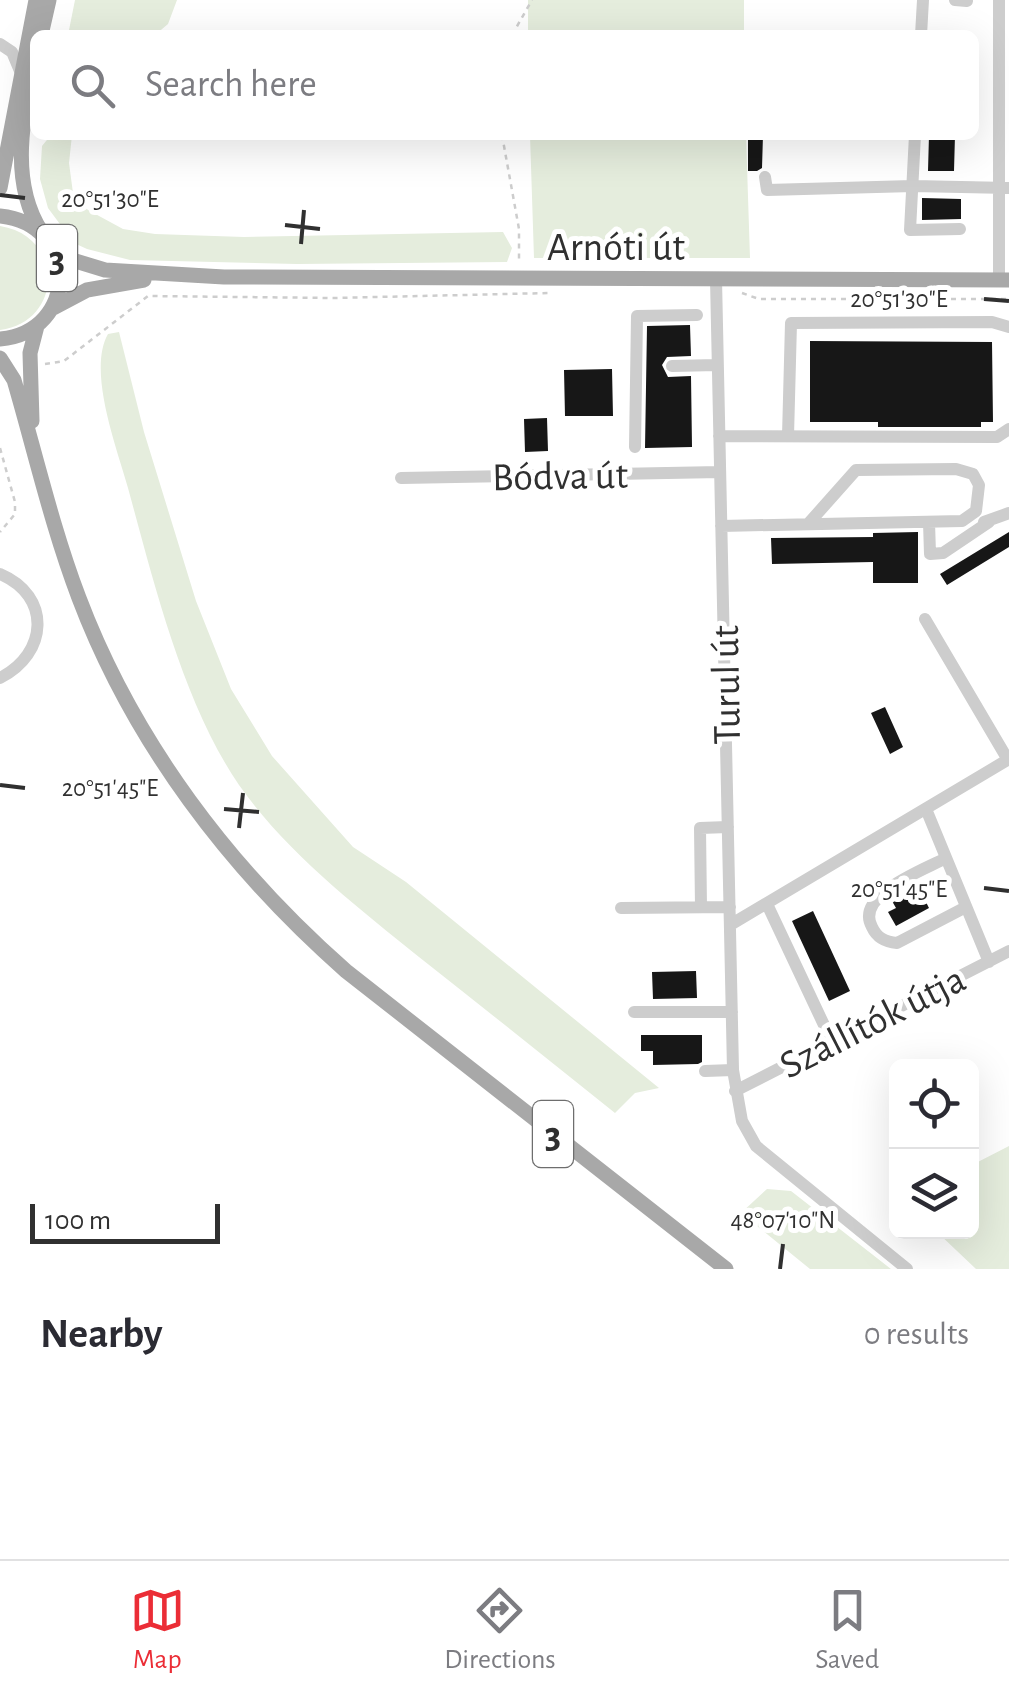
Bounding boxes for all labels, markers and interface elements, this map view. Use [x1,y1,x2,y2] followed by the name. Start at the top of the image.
[30,30,979,140] search box
[65,58,120,113] icon: search
[145,66,317,104] text: Search here
[61,187,159,212] text: 20°51'30"E
[37,225,77,291] road number: 3
[547,228,685,268] street label: Arnóti út
[850,287,948,312] text: 20°51'30"E
[492,456,629,498] street label: Bódva út
[706,625,748,745] street label: Turul út
[62,776,158,801] text: 20°51'45"E
[851,877,947,902] text: 20°51'45"E
[774,959,972,1087] street label: Szállítók útja
[889,1059,979,1239] map controls
[889,1059,979,1149] button: locate
[533,1101,573,1167] road number: 3
[889,1149,979,1239] button: layers
[30,1199,220,1244] scale bar
[45,1207,111,1235] text: 100 m
[731,1208,835,1233] text: 48°07'10"N
[40,1313,163,1355] text: Nearby
[864,1318,969,1350] text: 0 results
[130,1583,185,1677] tab: Map
[444,1583,556,1677] tab: Directions
[815,1583,879,1677] tab: Saved

